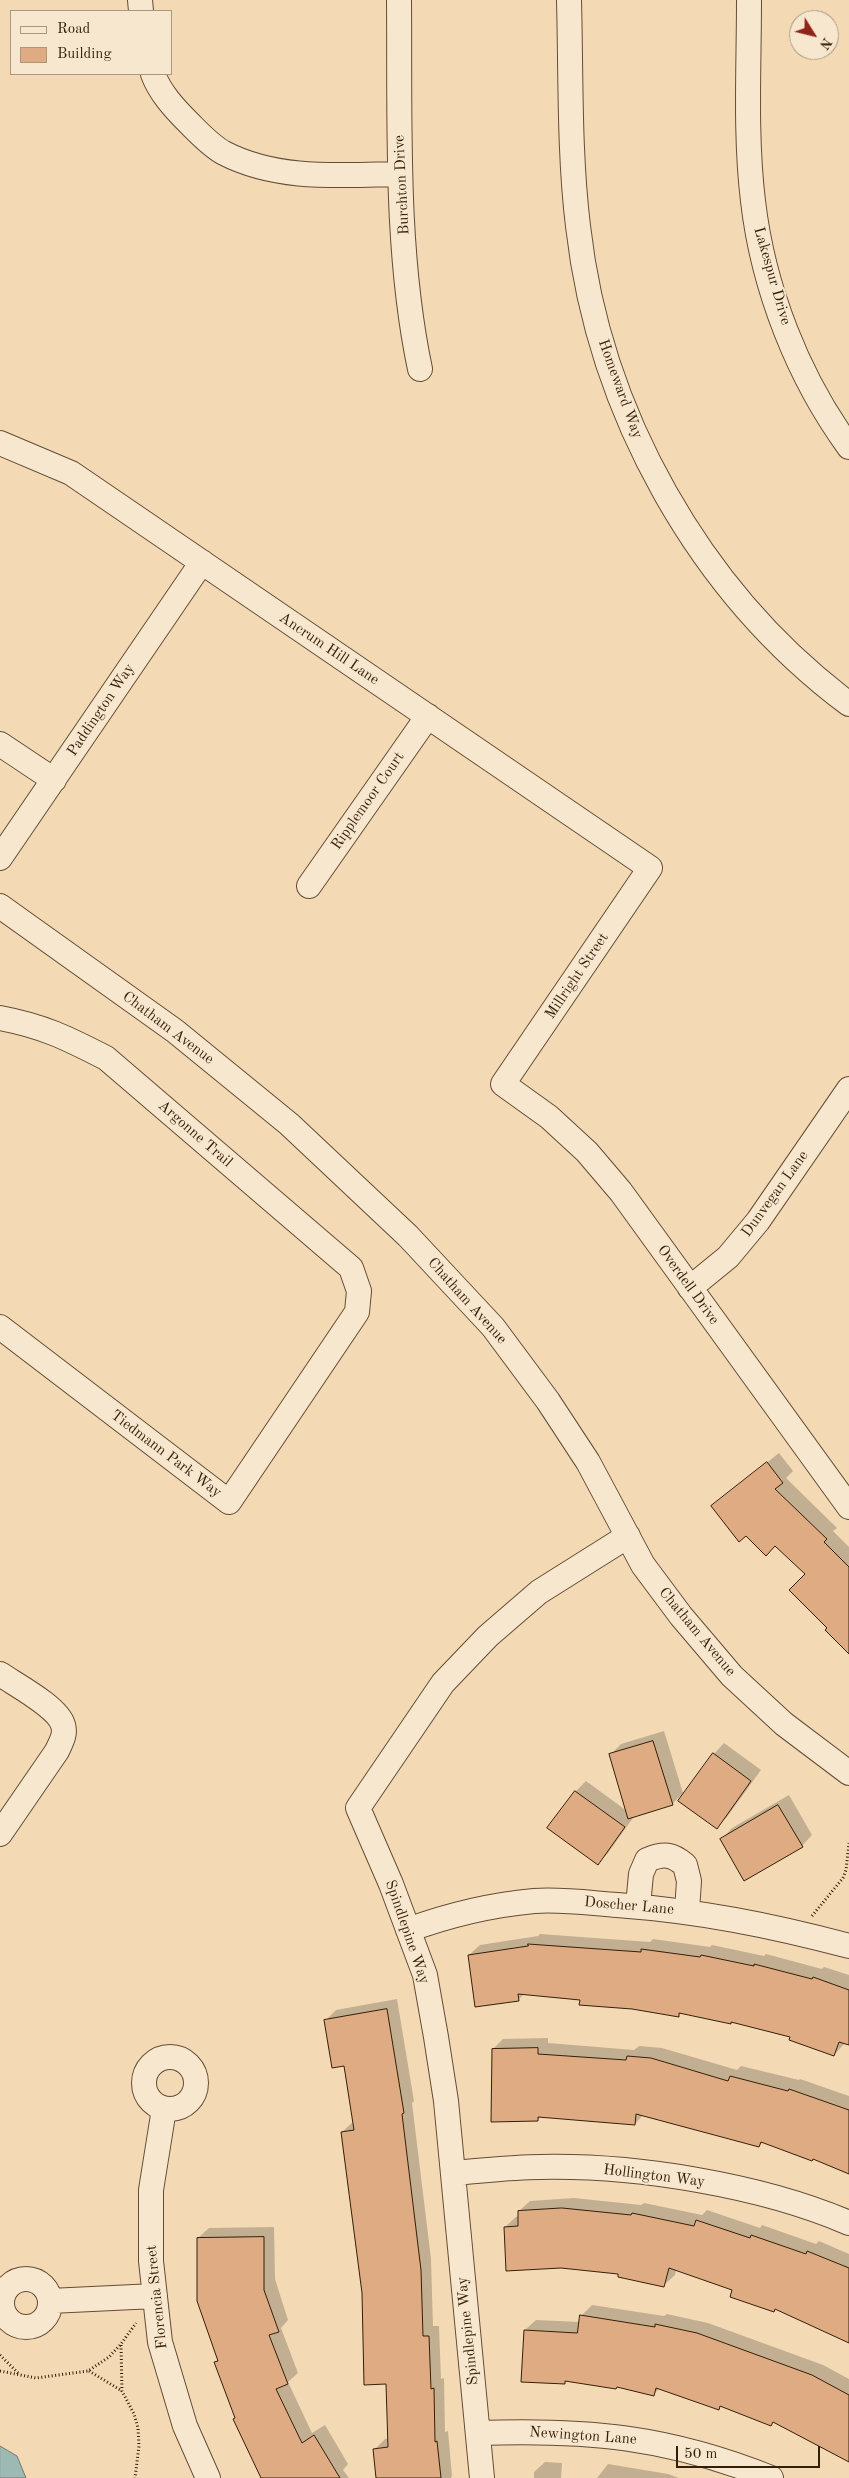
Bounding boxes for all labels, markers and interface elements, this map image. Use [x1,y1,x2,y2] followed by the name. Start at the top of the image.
[10,10,172,75] legend
[789,10,839,60] north arrow
[57,22,90,37] text: Road
[817,35,834,52] text: N
[57,47,112,62] text: Building
[390,134,414,236] street label: Burchton Drive
[749,225,795,327] street label: Lakespur Drive
[594,337,646,441] street label: Homeward Way
[275,609,383,689] street label: Ancrum Hill Lane
[63,660,139,760] street label: Paddington Way
[328,749,408,853] street label: Ripplemoor Court
[541,929,613,1023] street label: Millright Street
[119,988,217,1068] street label: Chatham Avenue
[154,1097,236,1171] street label: Argonne Trail
[738,1147,812,1241] street label: Dunvegan Lane
[653,1242,723,1328] street label: Overdell Drive
[423,1254,511,1348] street label: Chatham Avenue
[107,1406,225,1502] street label: Tiedmann Park Way
[655,1584,739,1680] street label: Chatham Avenue
[381,1878,433,1986] street label: Spindlepine Way
[583,1893,675,1919] street label: Doscher Lane
[602,2161,706,2191] street label: Hollington Way
[143,2244,171,2350] street label: Florencia Street
[453,2276,483,2386] street label: Spindlepine Way
[529,2423,637,2449] street label: Newington Lane
[679,2436,823,2468] scale bar
[684,2447,718,2462] text: 50 m

